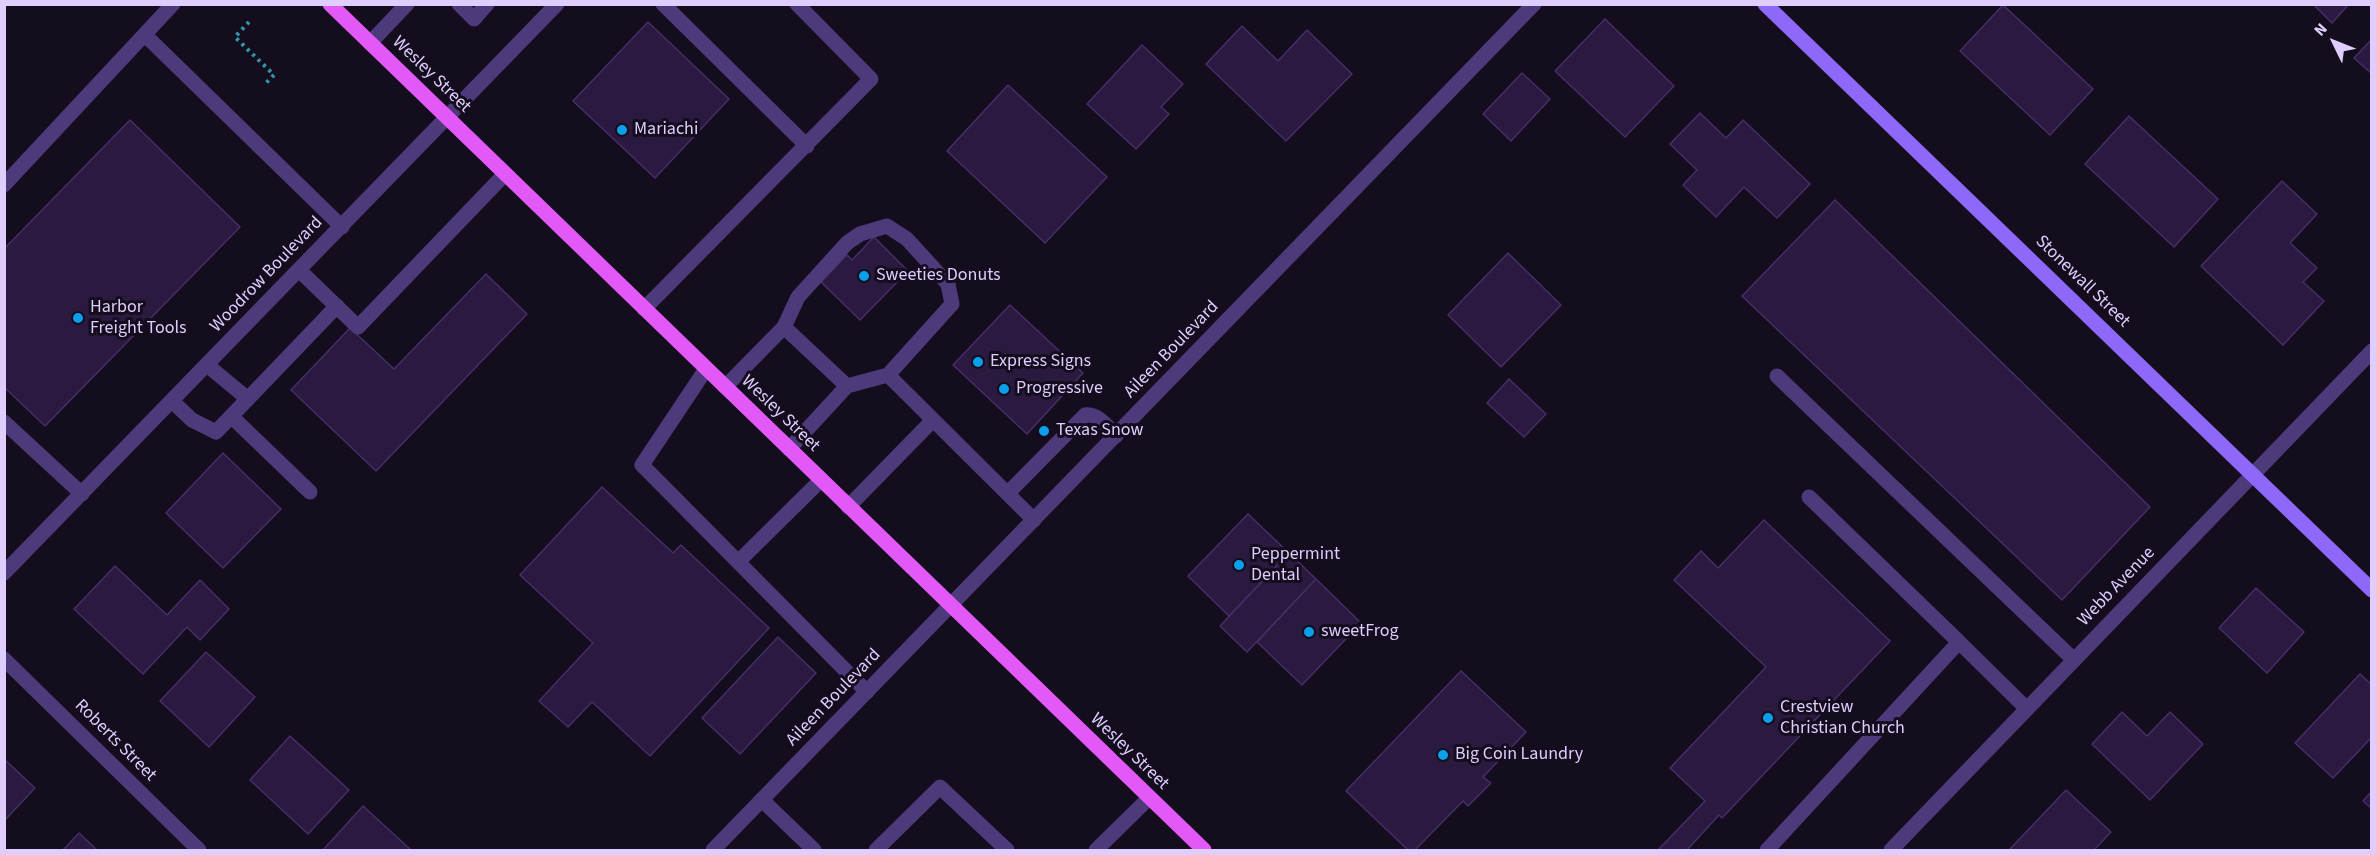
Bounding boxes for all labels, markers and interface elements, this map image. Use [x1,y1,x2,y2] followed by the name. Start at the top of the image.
[2304,12,2364,72] north arrow
[2309,18,2333,41] text: N
[387,32,475,118] street label: Wesley Street
[634,119,698,141] place label: Mariachi
[615,123,629,137] marker: Mariachi
[206,213,328,337] street label: Woodrow Boulevard
[2030,231,2134,333] street label: Stonewall Street
[876,265,1001,287] place label: Sweeties Donuts
[857,269,871,283] marker: Sweeties Donuts
[90,297,187,340] place label: Harbor Freight Tools
[1120,297,1224,403] street label: Aileen Boulevard
[71,311,85,325] marker: Harbor Freight Tools
[990,351,1091,373] place label: Express Signs
[971,355,985,369] marker: Express Signs
[736,371,824,457] street label: Wesley Street
[1016,378,1103,400] place label: Progressive
[997,382,1011,396] marker: Progressive
[1056,420,1143,442] place label: Texas Snow
[1037,424,1051,438] marker: Texas Snow
[2074,543,2160,631] street label: Webb Avenue
[1251,544,1340,586] place label: Peppermint Dental
[1232,558,1246,572] marker: Peppermint Dental
[1321,621,1399,643] place label: sweetFrog
[1302,625,1316,639] marker: sweetFrog
[782,645,886,751] street label: Aileen Boulevard
[70,696,160,786] street label: Roberts Street
[1780,697,1905,740] place label: Crestview Christian Church
[1085,709,1173,795] street label: Wesley Street
[1761,711,1775,725] marker: Crestview Christian Church
[1455,744,1583,766] place label: Big Coin Laundry
[1436,748,1450,762] marker: Big Coin Laundry

